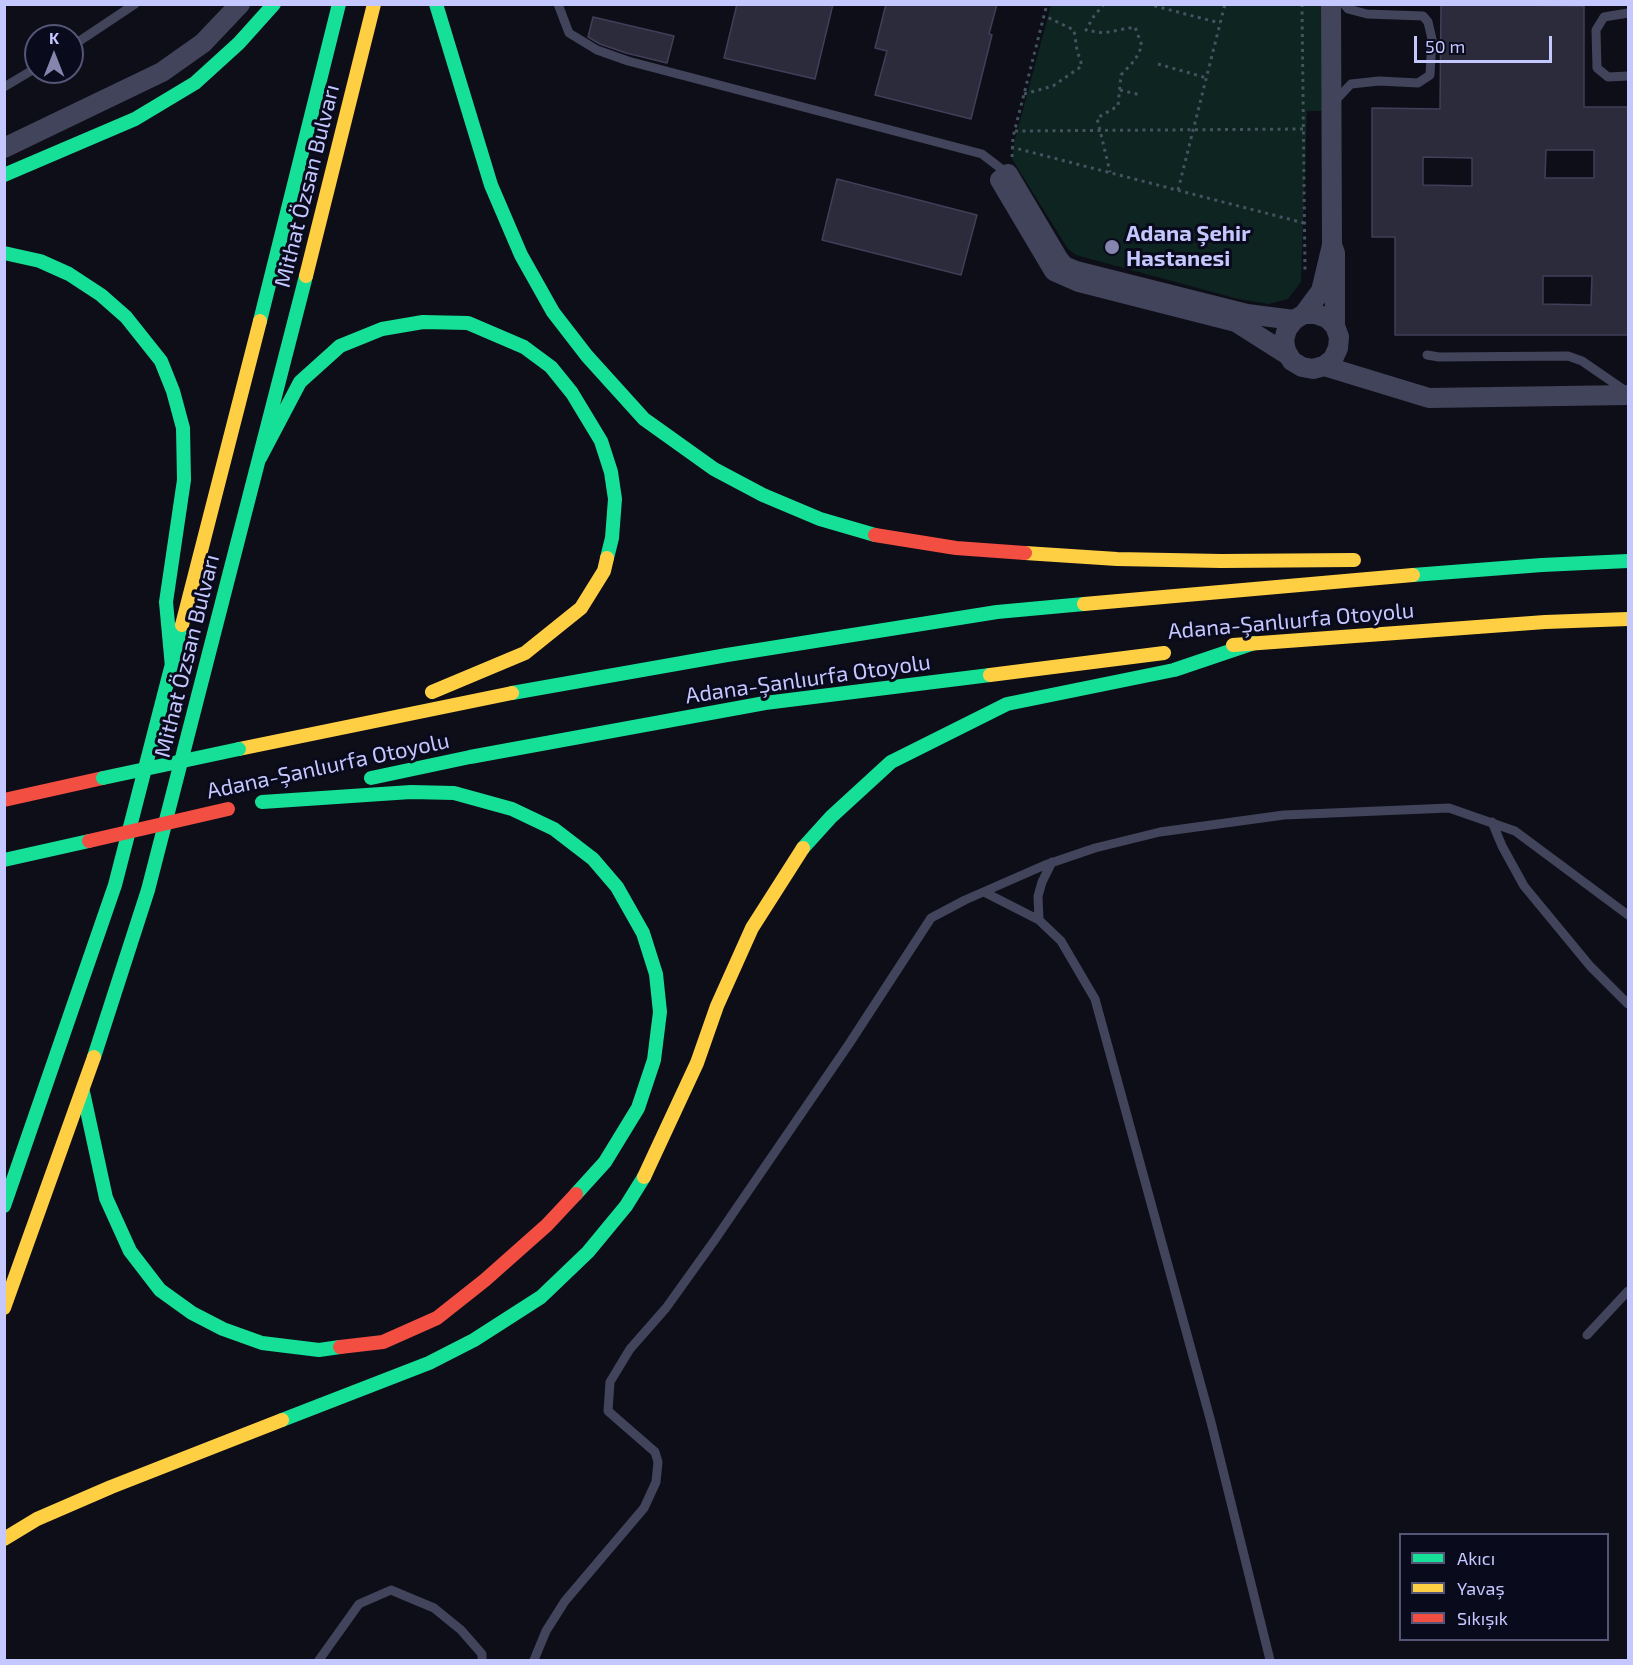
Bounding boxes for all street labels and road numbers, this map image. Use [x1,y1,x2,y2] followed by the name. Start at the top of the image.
[269,82,345,290] street label: Mithat Özsan Bulvarı
[149,552,225,760] street label: Mithat Özsan Bulvarı
[1167,597,1415,645] street label: Adana-Şanlıurfa Otoyolu
[684,649,932,709] street label: Adana-Şanlıurfa Otoyolu
[204,727,452,805] street label: Adana-Şanlıurfa Otoyolu

